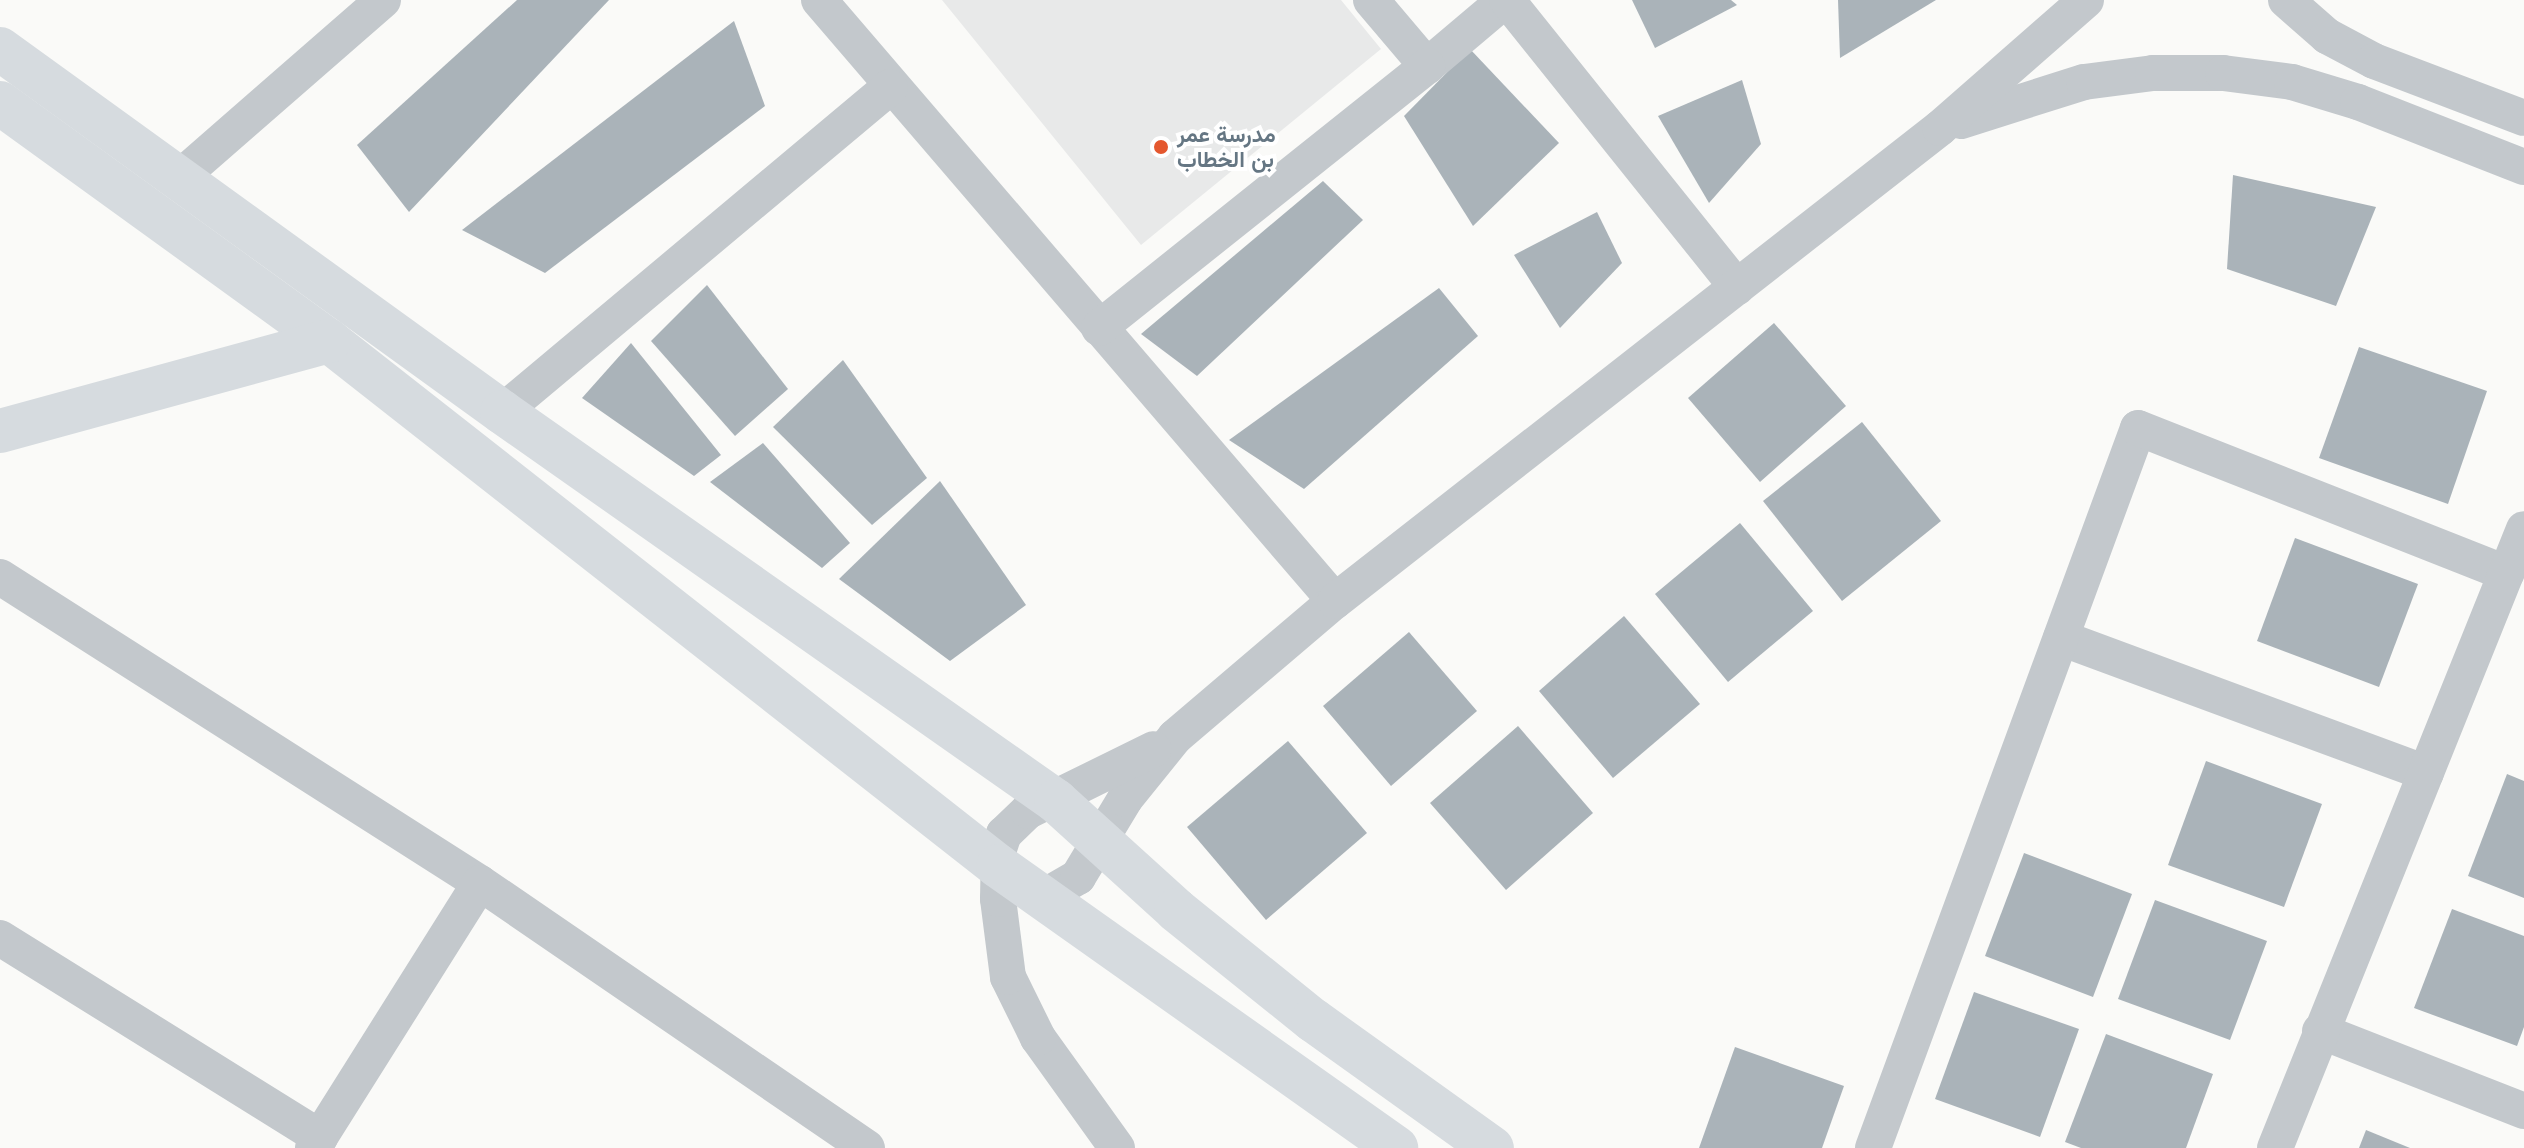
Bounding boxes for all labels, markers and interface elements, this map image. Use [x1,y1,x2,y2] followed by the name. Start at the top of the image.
[1177,121,1276,172] place label: مدرسة عمر بن الخطاب
[1152,138,1170,156] marker: مدرسة عمر بن الخطاب

